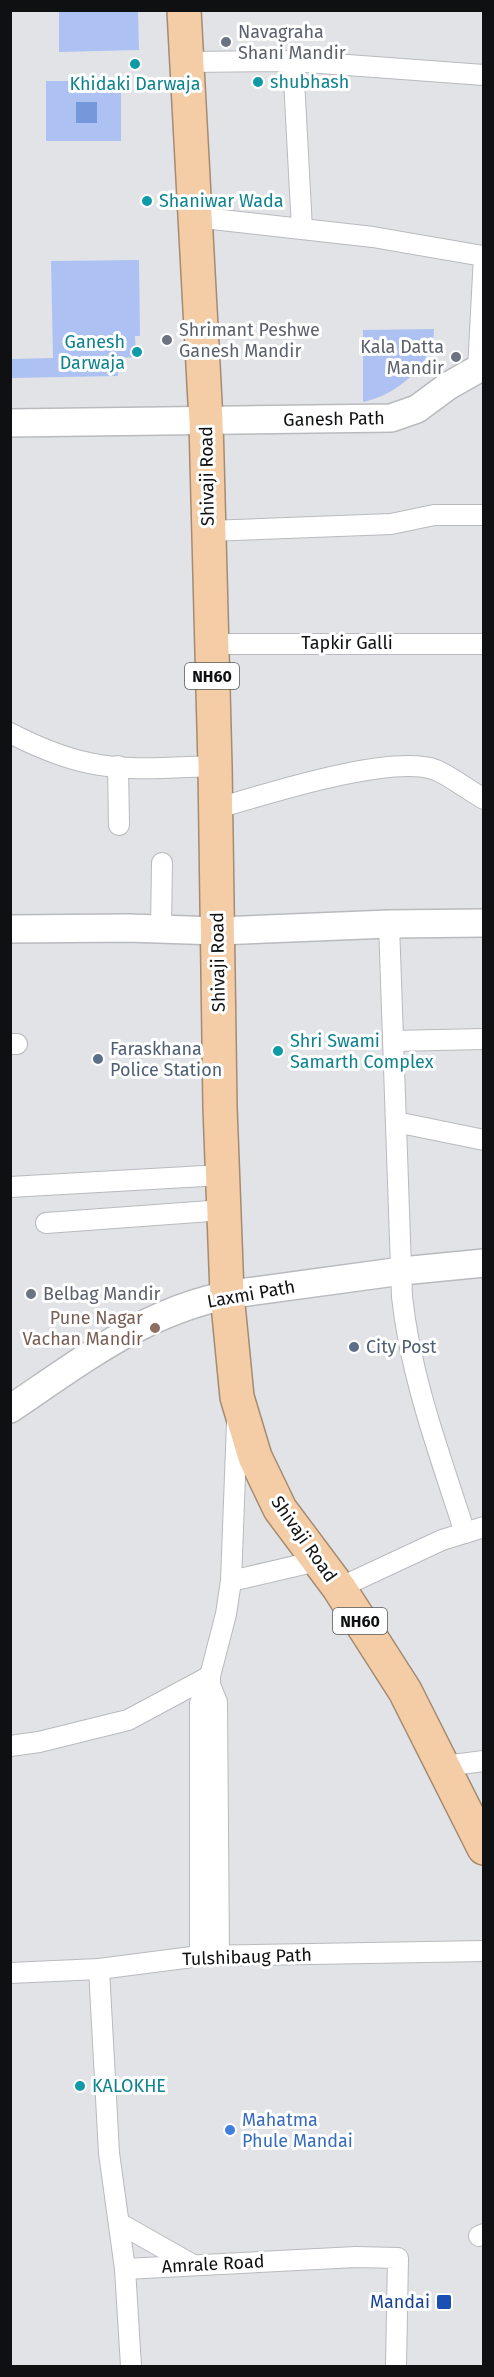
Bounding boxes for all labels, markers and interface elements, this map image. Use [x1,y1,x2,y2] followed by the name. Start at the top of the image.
[238,21,346,64] place label: Navagraha Shani Mandir
[219,35,233,49] marker: Navagraha Shani Mandir
[128,57,142,71] marker: Khidaki Darwaja
[270,71,349,93] place label: shubhash
[69,73,201,95] place label: Khidaki Darwaja
[251,75,265,89] marker: shubhash
[159,190,284,212] place label: Shaniwar Wada
[140,194,154,208] marker: Shaniwar Wada
[179,319,320,362] place label: Shrimant Peshwe Ganesh Mandir
[60,331,125,374] place label: Ganesh Darwaja
[160,333,174,347] marker: Shrimant Peshwe Ganesh Mandir
[360,336,444,379] place label: Kala Datta Mandir
[130,345,144,359] marker: Ganesh Darwaja
[449,350,463,364] marker: Kala Datta Mandir
[283,407,385,431] street label: Ganesh Path
[195,426,219,526] street label: Shivaji Road
[301,632,393,654] street label: Tapkir Galli
[185,663,239,689] road number: NH60
[206,912,230,1012] street label: Shivaji Road
[290,1030,434,1073] place label: Shri Swami Samarth Complex
[110,1038,222,1081] place label: Faraskhana Police Station
[271,1044,285,1058] marker: Shri Swami Samarth Complex
[91,1052,105,1066] marker: Faraskhana Police Station
[205,1275,297,1313] street label: Laxmi Path
[43,1283,160,1305] place label: Belbag Mandir
[24,1287,38,1301] marker: Belbag Mandir
[23,1307,143,1350] place label: Pune Nagar Vachan Mandir
[148,1321,162,1335] marker: Pune Nagar Vachan Mandir
[366,1336,437,1358] place label: City Post
[347,1340,361,1354] marker: City Post
[266,1492,342,1586] street label: Shivaji Road
[333,1608,387,1634] road number: NH60
[182,1944,312,1970] street label: Tulshibaug Path
[92,2075,166,2097] place label: KALOKHE
[73,2079,87,2093] marker: KALOKHE
[242,2109,353,2152] place label: Mahatma Phule Mandai
[223,2123,237,2137] marker: Mahatma Phule Mandai
[161,2250,265,2278] street label: Amrale Road
[370,2291,430,2313] place label: Mandai
[435,2293,453,2311] marker: Mandai

